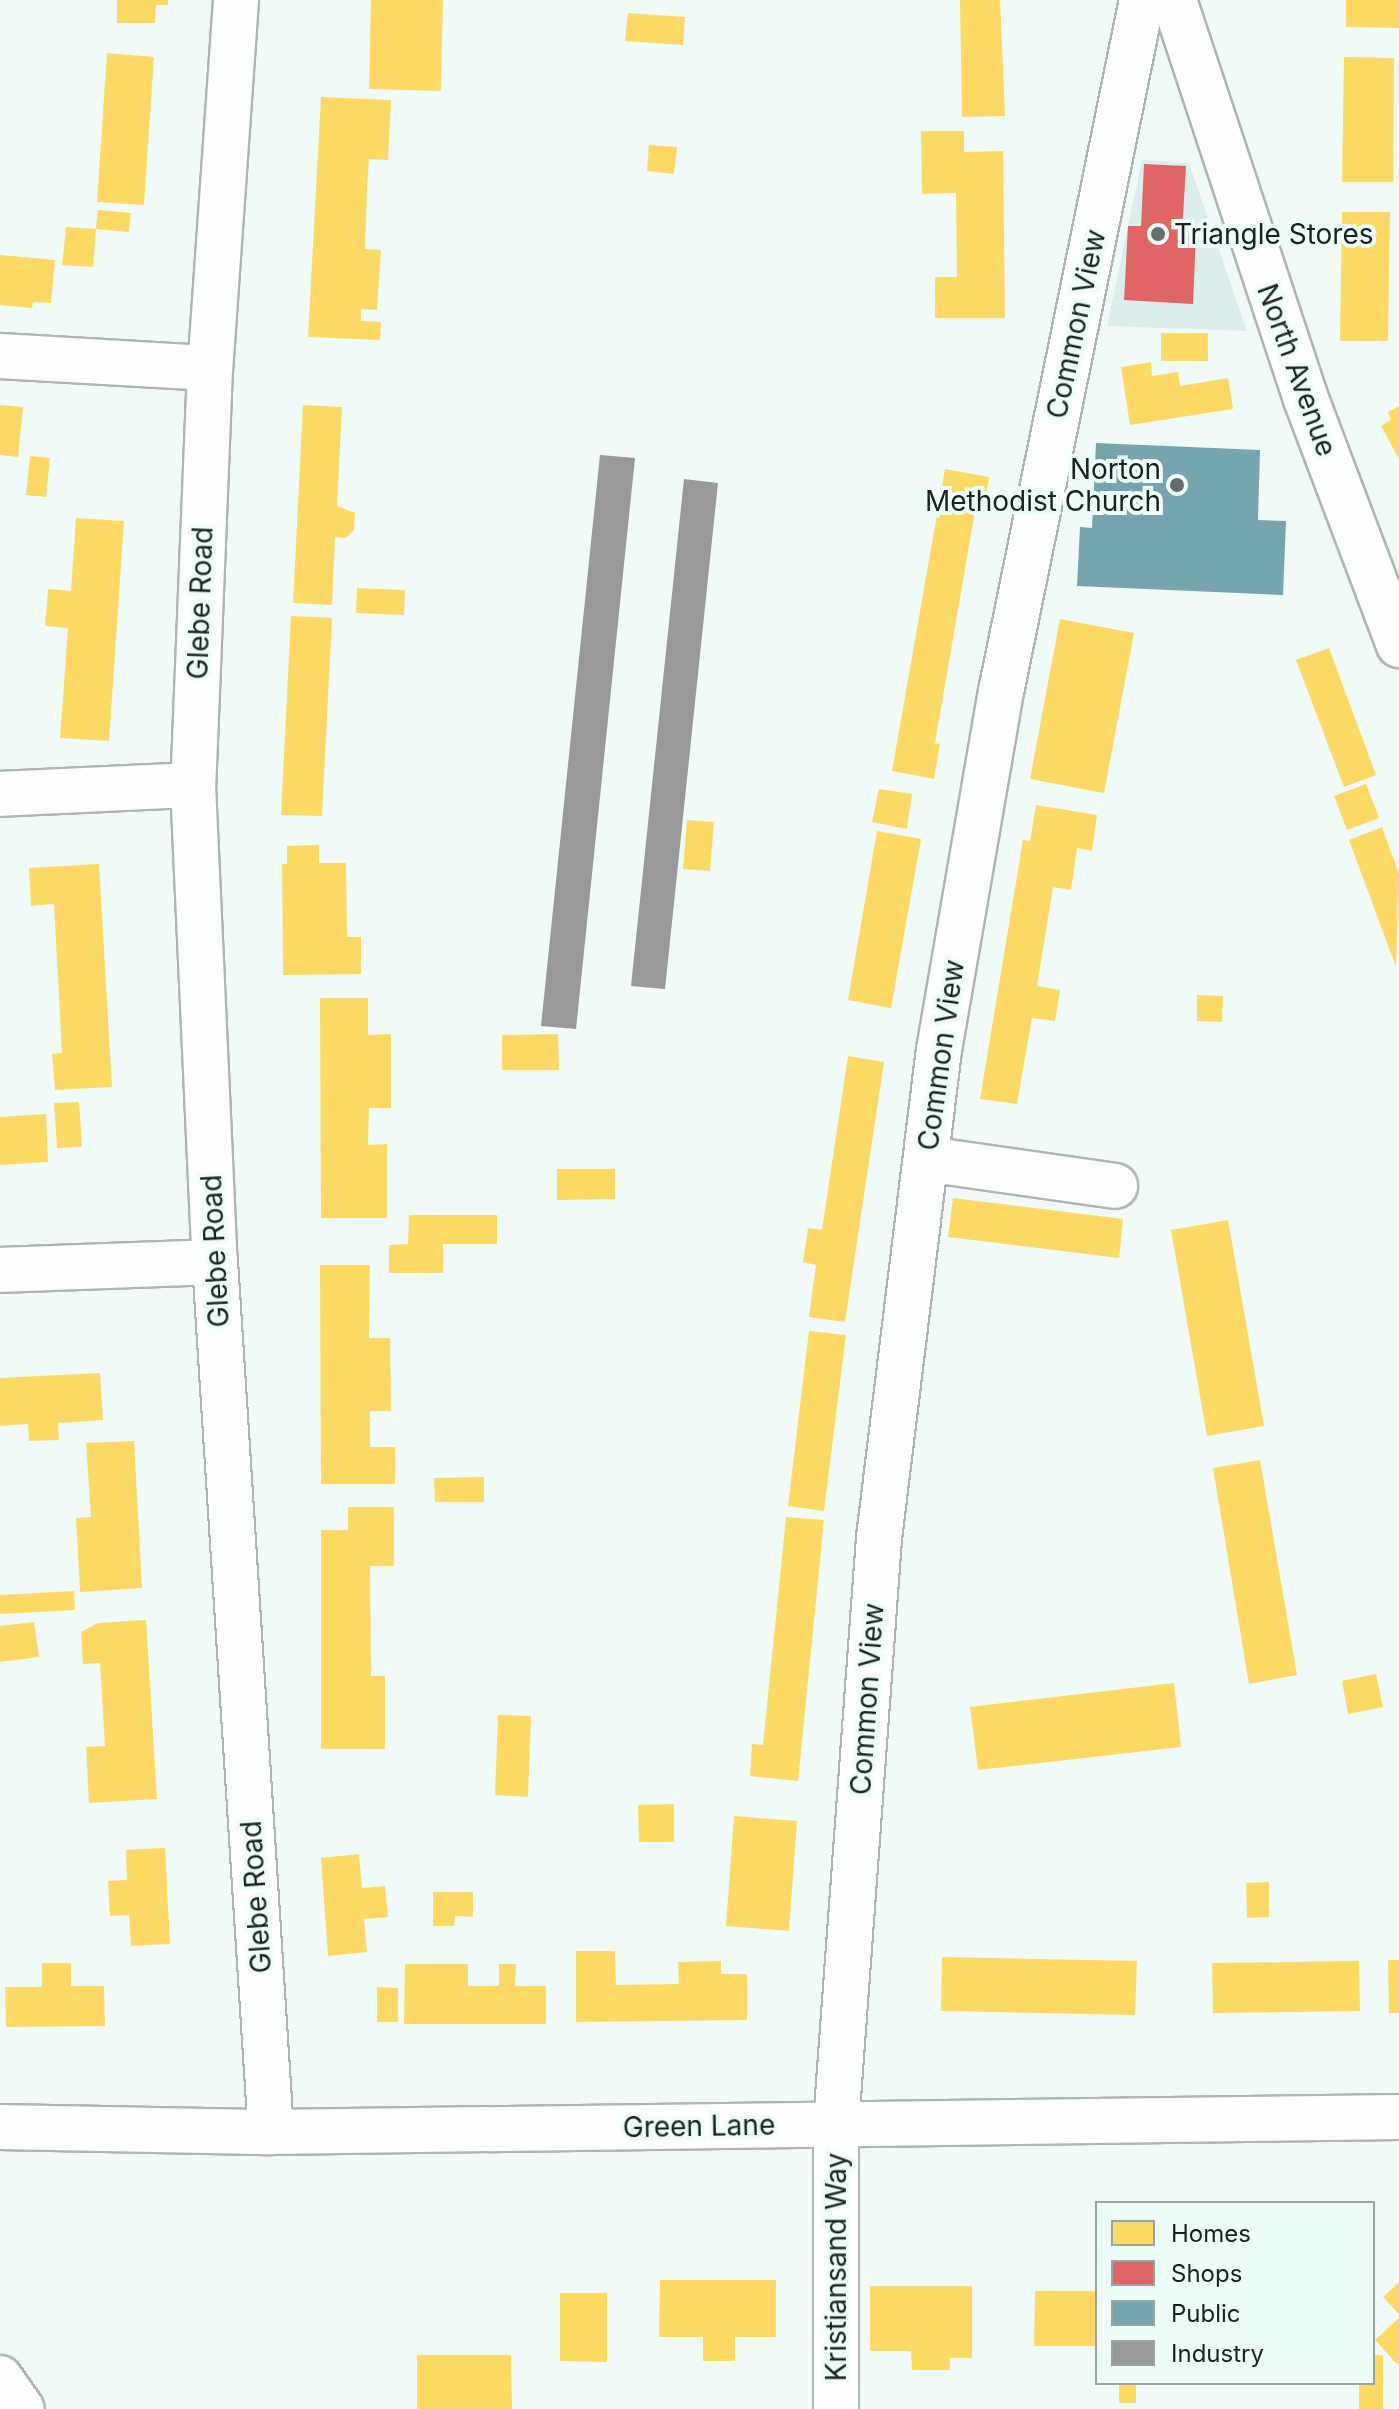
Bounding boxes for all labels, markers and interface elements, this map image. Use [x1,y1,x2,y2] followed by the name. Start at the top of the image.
[1174,217,1373,251] place label: Triangle Stores
[1149,225,1167,243] marker: Triangle Stores
[1040,226,1112,422] street label: Common View
[1250,279,1344,461] street label: North Avenue
[925,452,1161,518] place label: Norton Methodist Church
[1168,476,1186,494] marker: Norton Methodist Church
[181,526,219,680] street label: Glebe Road
[911,957,971,1153] street label: Common View
[194,1174,236,1328] street label: Glebe Road
[844,1602,890,1796] street label: Common View
[234,1820,278,1974] street label: Glebe Road
[622,2108,776,2144] street label: Green Lane
[819,2153,853,2381] street label: Kristiansand Way
[1095,2201,1375,2385] legend
[1171,2219,1251,2248] text: Homes
[1171,2259,1242,2288] text: Shops
[1171,2299,1241,2328] text: Public
[1171,2339,1264,2368] text: Industry

